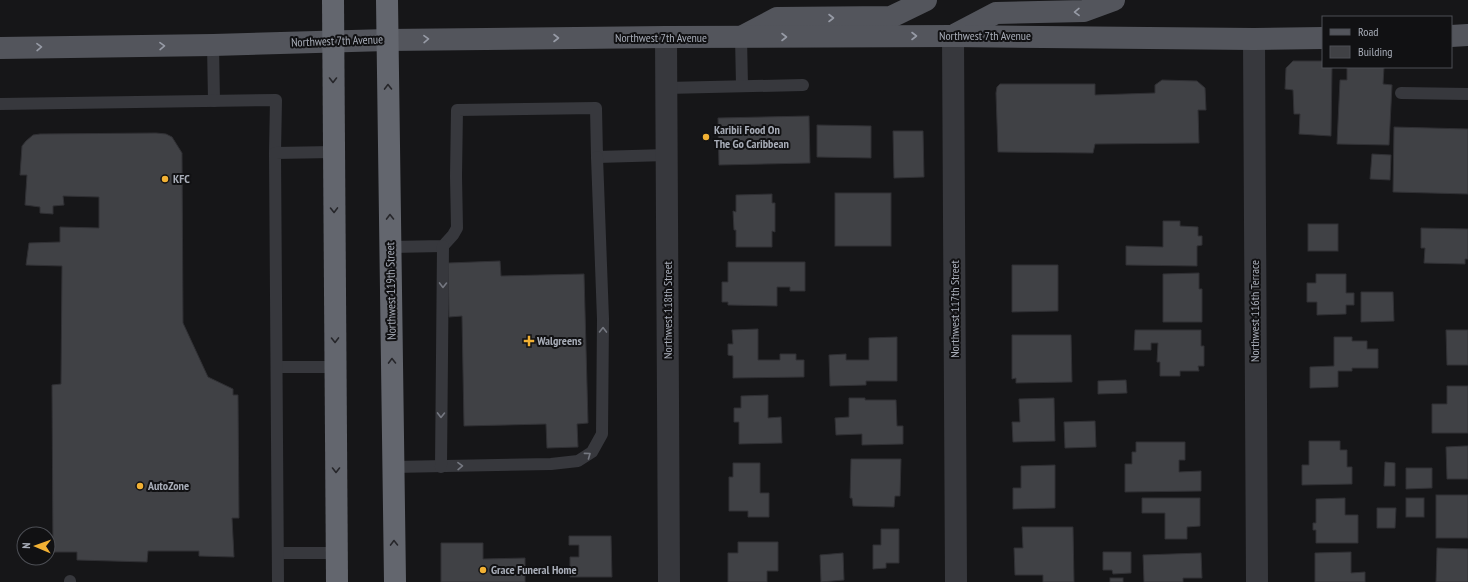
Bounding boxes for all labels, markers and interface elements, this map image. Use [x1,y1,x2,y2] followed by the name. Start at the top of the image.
[1074,7,1080,16] one-way arrow
[828,14,834,22] one-way arrow
[1322,16,1452,68] legend
[1358,24,1378,39] text: Road
[939,28,1031,43] street label: Northwest 7th Avenue
[615,30,707,45] street label: Northwest 7th Avenue
[291,31,383,50] street label: Northwest 7th Avenue
[911,32,917,40] one-way arrow
[781,33,787,41] one-way arrow
[553,34,559,42] one-way arrow
[423,35,429,43] one-way arrow
[159,42,165,50] one-way arrow
[36,43,42,51] one-way arrow
[1358,44,1393,59] text: Building
[329,77,337,83] one-way arrow
[384,84,392,90] one-way arrow
[714,122,789,151] place label: Karibii Food On The Go Caribbean
[701,132,711,142] marker: Karibii Food On The Go Caribbean
[173,171,190,186] place label: KFC
[160,174,170,184] marker: KFC
[330,207,338,213] one-way arrow
[386,214,394,220] one-way arrow
[382,241,399,340] street label: Northwest 119th Street
[947,259,962,358] street label: Northwest 117th Street
[660,260,675,359] street label: Northwest 118th Street
[1247,260,1262,362] street label: Northwest 116th Terrace
[439,282,447,288] one-way arrow
[599,327,607,333] one-way arrow
[536,333,582,348] place label: Walgreens
[524,336,534,346] marker: Walgreens
[331,337,339,343] one-way arrow
[388,358,396,364] one-way arrow
[437,412,446,418] one-way arrow
[583,452,590,459] one-way arrow
[457,462,463,470] one-way arrow
[332,467,340,473] one-way arrow
[147,478,189,493] place label: AutoZone
[135,481,145,491] marker: AutoZone
[16,526,56,566] north arrow
[390,540,398,546] one-way arrow
[19,542,33,549] text: N
[491,562,577,577] place label: Grace Funeral Home
[478,565,488,575] marker: Grace Funeral Home

